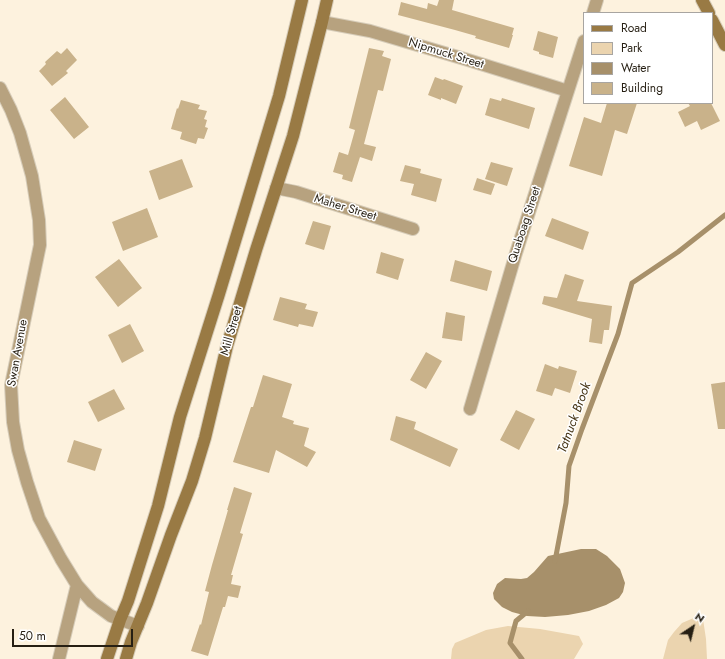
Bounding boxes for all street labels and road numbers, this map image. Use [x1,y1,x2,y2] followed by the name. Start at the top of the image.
[407,36,485,72] street label: Nipmuck Street
[506,185,544,265] street label: Quaboag Street
[312,192,378,224] street label: Maher Street
[218,305,246,357] street label: Mill Street
[5,318,31,388] street label: Swan Avenue

